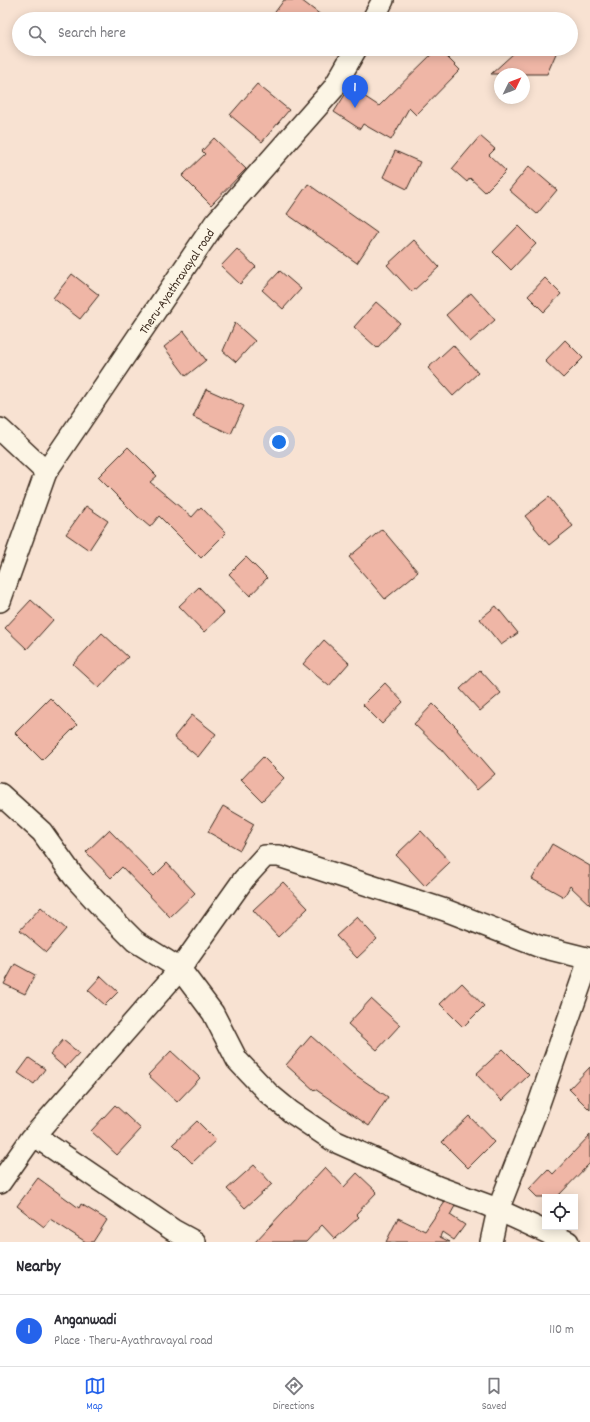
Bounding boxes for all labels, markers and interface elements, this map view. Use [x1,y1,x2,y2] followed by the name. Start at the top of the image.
[12,12,578,56] search box
[26,23,48,45] icon: search
[58,23,126,45] text: Search here
[494,68,530,104] north arrow
[342,75,368,108] pin: 1
[136,226,221,339] street label: Theru-Ayathravayal road
[269,432,289,452] your location
[542,1194,578,1230] map controls
[542,1194,578,1230] button: locate
[16,1256,60,1280] text: Nearby
[54,1310,116,1332] text: Anganwadi
[28,1321,30,1340] text: 1
[549,1321,574,1340] text: 110 m
[54,1332,213,1351] text: Place · Theru-Ayathravayal road
[84,1375,106,1415] tab: Map
[273,1375,315,1415] tab: Directions
[482,1375,506,1415] tab: Saved

